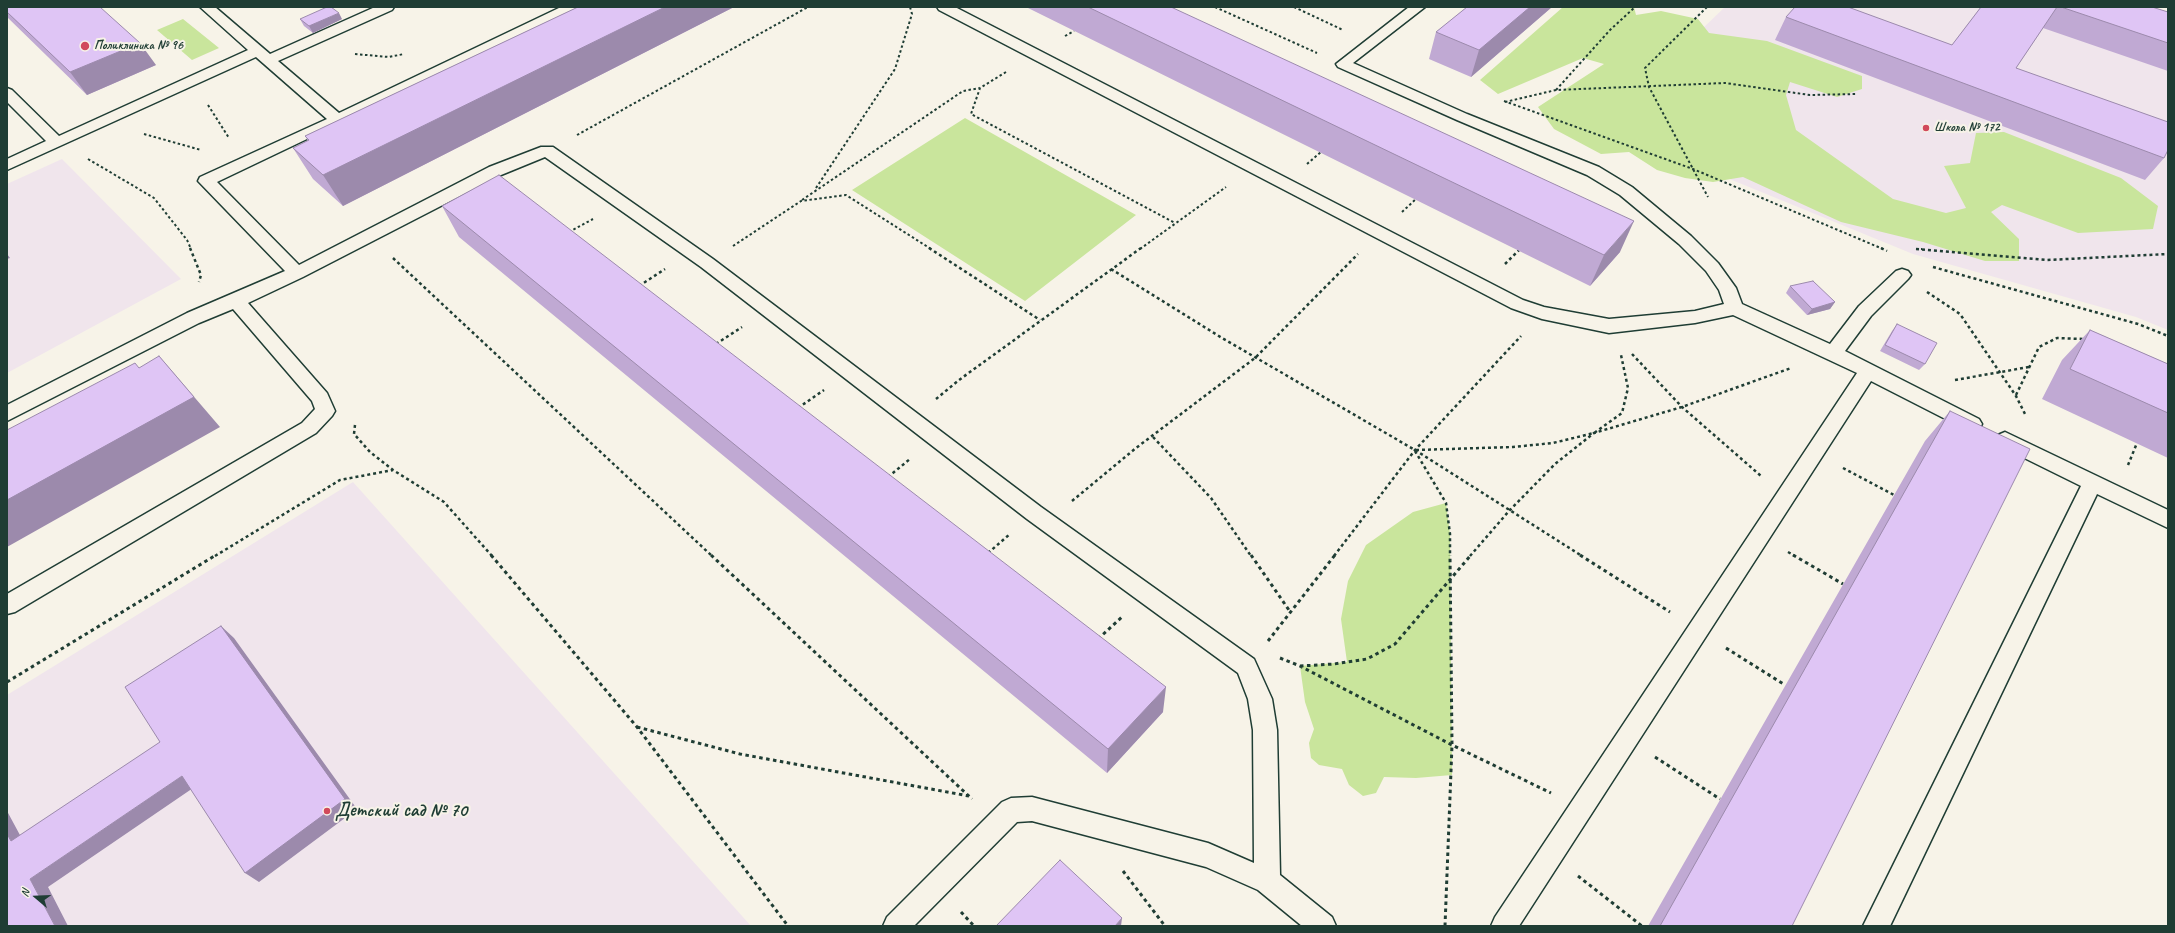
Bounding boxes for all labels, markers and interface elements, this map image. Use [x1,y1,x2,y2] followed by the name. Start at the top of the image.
[94,38,183,54] place label: Поликлиника № 96
[79,40,91,52] marker: Поликлиника № 96
[1934,120,2000,136] place label: Школа № 172
[1921,123,1931,133] marker: Школа № 172
[335,800,467,822] place label: Детский сад № 70
[322,806,332,816] marker: Детский сад № 70
[16,877,56,917] north arrow
[17,888,32,899] text: N

